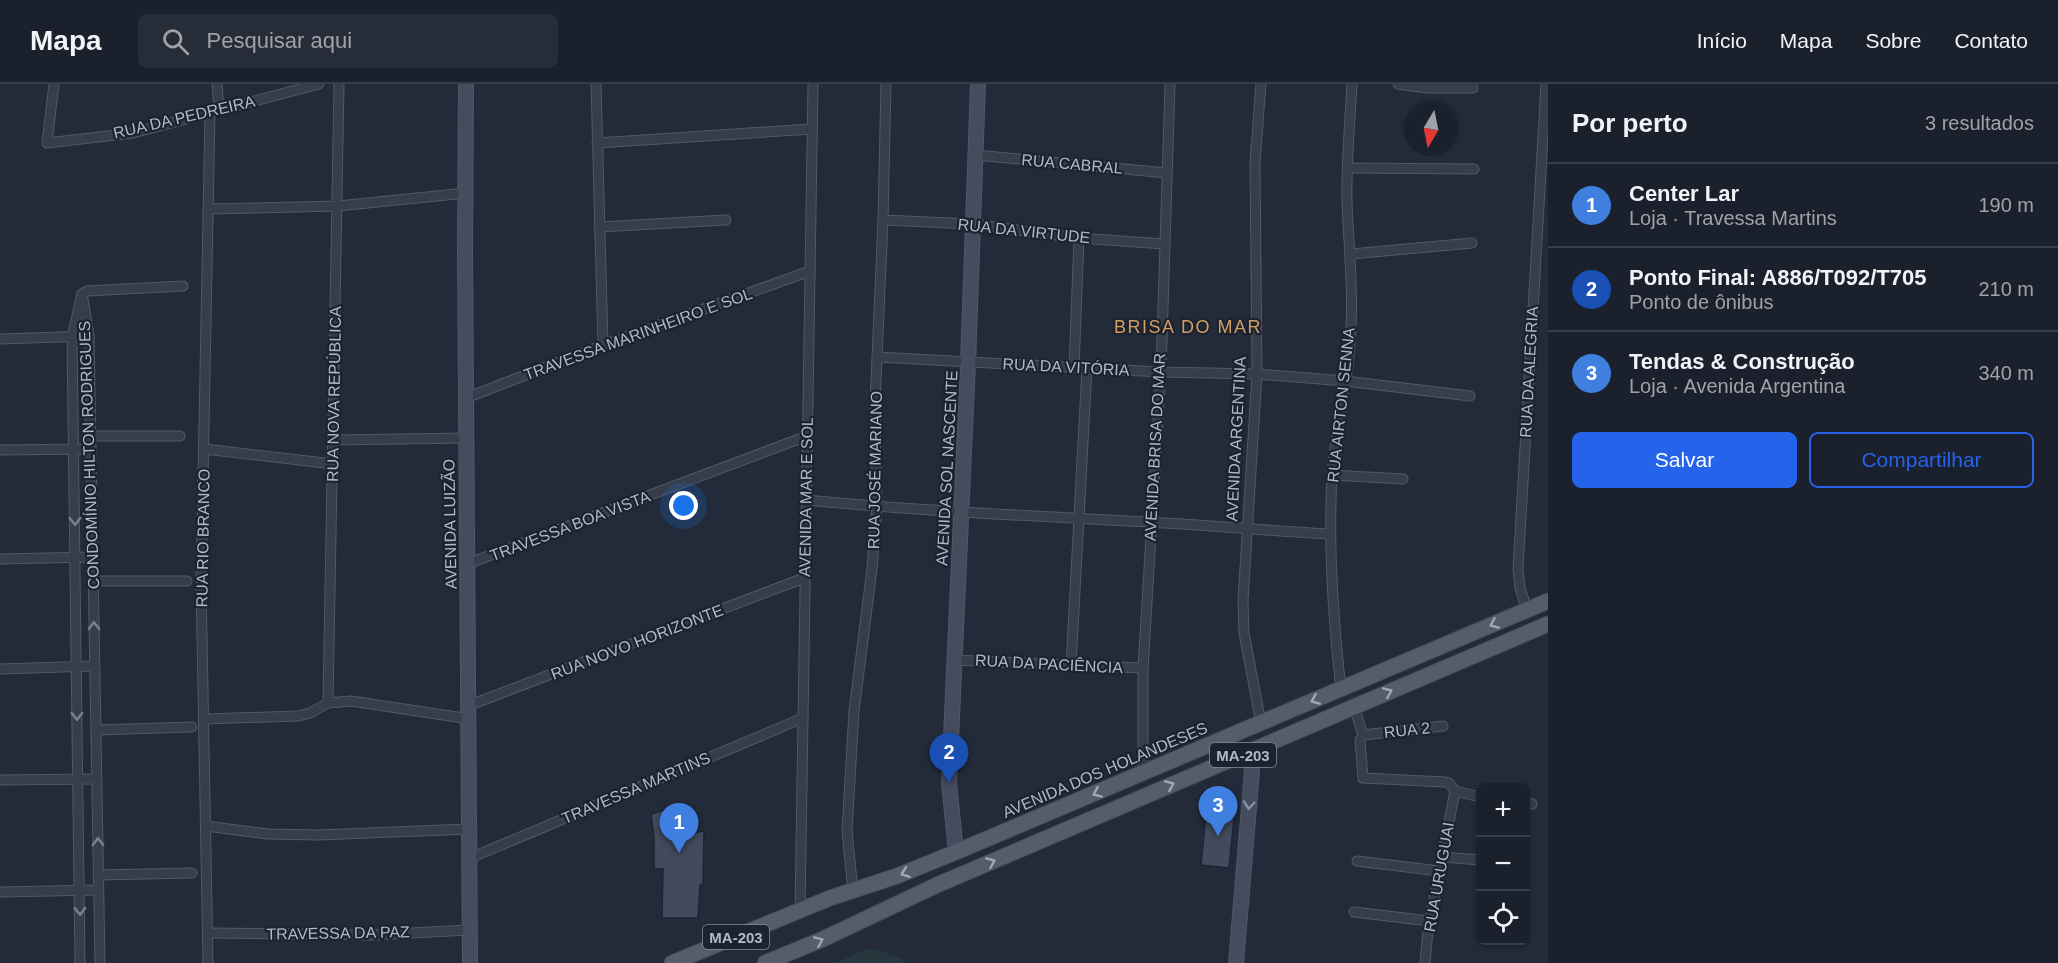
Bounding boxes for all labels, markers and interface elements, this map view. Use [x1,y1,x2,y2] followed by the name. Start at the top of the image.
[138,14,558,68] search box
[30,25,102,56] text: Mapa
[159,25,192,58] icon: search
[207,28,352,53] text: Pesquisar aqui
[1697,29,1747,52] text: Início
[1780,29,1832,52] text: Mapa
[1865,29,1921,52] text: Sobre
[1954,29,2028,52] text: Contato
[111,92,257,142] street label: RUA DA PEDREIRA
[1404,102,1458,156] north arrow
[1572,108,1688,138] text: Por perto
[1925,112,2034,134] text: 3 resultados
[1021,151,1123,177] street label: RUA CABRAL
[1629,181,1739,206] text: Center Lar
[1586,194,1597,216] text: 1
[1978,194,2034,216] text: 190 m
[1629,207,1837,229] text: Loja · Travessa Martins
[957,216,1091,246] street label: RUA DA VIRTUDE
[1629,265,1927,290] text: Ponto Final: A886/T092/T705
[1586,278,1597,300] text: 2
[1978,278,2034,300] text: 210 m
[522,285,754,383] street label: TRAVESSA MARINHEIRO E SOL
[1629,291,1774,313] text: Ponto de ônibus
[323,306,344,482] street label: RUA NOVA REPÚBLICA
[1517,306,1541,438] street label: RUA DA ALEGRIA
[1114,317,1262,337] district label: BRISA DO MAR
[75,320,102,590] street label: CONDOMÍNIO HILTON RODRIGUES
[1324,326,1358,483] street label: RUA AIRTON SENNA
[1629,349,1855,374] text: Tendas & Construção
[1142,353,1168,541] street label: AVENIDA BRISA DO MAR
[1002,354,1130,379] street label: RUA DA VITÓRIA
[1223,356,1249,522] street label: AVENIDA ARGENTINA
[1586,362,1597,384] text: 3
[1978,362,2034,384] text: 340 m
[933,370,961,566] street label: AVENIDA SOL NASCENTE
[1629,375,1845,397] text: Loja · Avenida Argentina
[864,391,885,549] street label: RUA JOSÉ MARIANO
[796,417,816,577] street label: AVENIDA MAR E SOL
[1572,432,1797,488] button: Salvar
[1809,432,2034,488] button: Compartilhar
[438,459,460,589] street label: AVENIDA LUIZÃO
[193,469,213,607] street label: RUA RIO BRANCO
[488,487,653,564] street label: TRAVESSA BOA VISTA
[669,491,698,520] your location
[69,517,81,526] one-way arrow
[548,601,726,683] street label: RUA NOVO HORIZONTE
[1489,617,1500,629] one-way arrow
[88,621,100,630] one-way arrow
[975,651,1124,676] street label: RUA DA PACIÊNCIA
[1382,687,1393,699] one-way arrow
[1310,693,1321,705] one-way arrow
[71,712,83,721] one-way arrow
[1000,719,1210,821] street label: AVENIDA DOS HOLANDESES
[1383,719,1431,741] street label: RUA 2
[930,734,968,783] pin: 2
[1210,743,1276,767] road number: MA-203
[559,749,713,827] street label: TRAVESSA MARTINS
[1164,780,1175,792] one-way arrow
[1476,783,1530,945] map controls
[1476,783,1530,837] button: +
[1092,786,1103,798] one-way arrow
[1198,786,1238,836] pin: 3
[1243,800,1256,809] one-way arrow
[660,804,698,853] pin: 1
[1421,821,1457,933] street label: RUA URUGUAI
[91,837,104,846] one-way arrow
[1476,837,1530,891] button: −
[985,857,996,869] one-way arrow
[900,866,911,878] one-way arrow
[1476,891,1530,945] button: locate
[73,907,86,916] one-way arrow
[266,923,410,943] street label: TRAVESSA DA PAZ
[703,925,769,949] road number: MA-203
[813,936,824,948] one-way arrow

